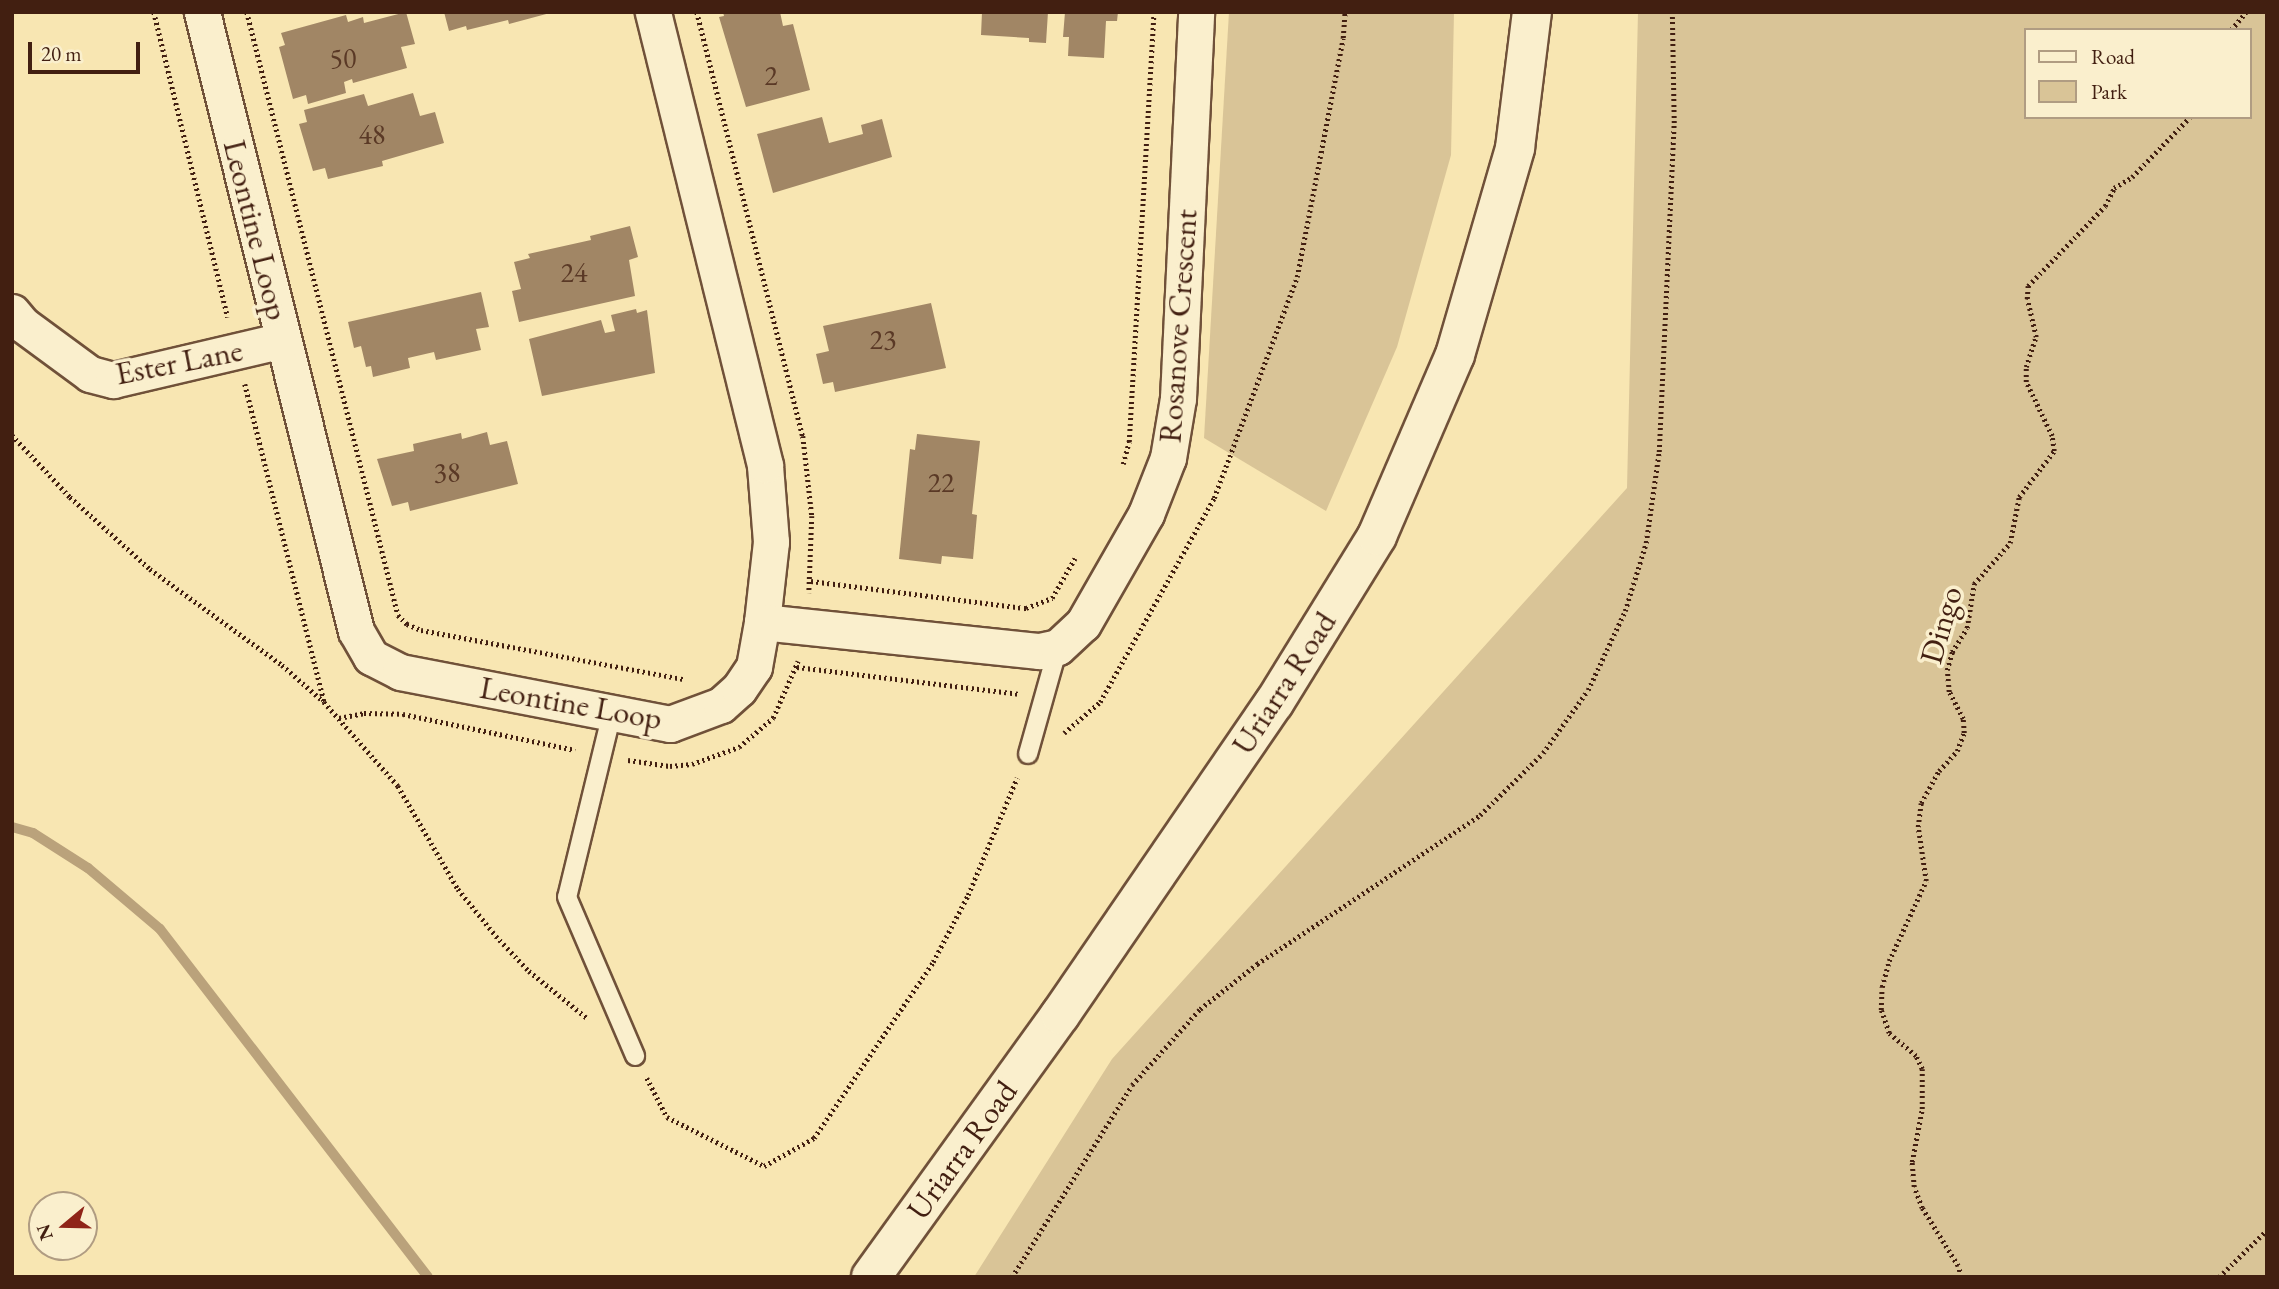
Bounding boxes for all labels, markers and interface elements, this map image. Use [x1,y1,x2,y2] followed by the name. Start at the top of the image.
[32,28,144,72] scale bar
[2024,28,2251,119] legend
[41,40,82,67] text: 20 m
[330,41,356,75] house number: 50
[2091,43,2135,70] text: Road
[764,58,778,92] house number: 2
[2091,78,2127,105] text: Park
[359,117,385,151] house number: 48
[215,136,297,324] street label: Leontine Loop
[1151,208,1205,444] street label: Rosanove Crescent
[561,255,587,289] house number: 24
[870,322,896,356] house number: 23
[112,331,246,393] street label: Ester Lane
[434,455,460,489] house number: 38
[928,465,954,499] house number: 22
[1912,582,1970,668] street label: Dingo
[1224,604,1344,762] street label: Uriarra Road
[477,668,665,738] street label: Leontine Loop
[899,1073,1025,1227] street label: Uriarra Road
[28,1191,98,1261] north arrow
[30,1221,59,1244] text: N

